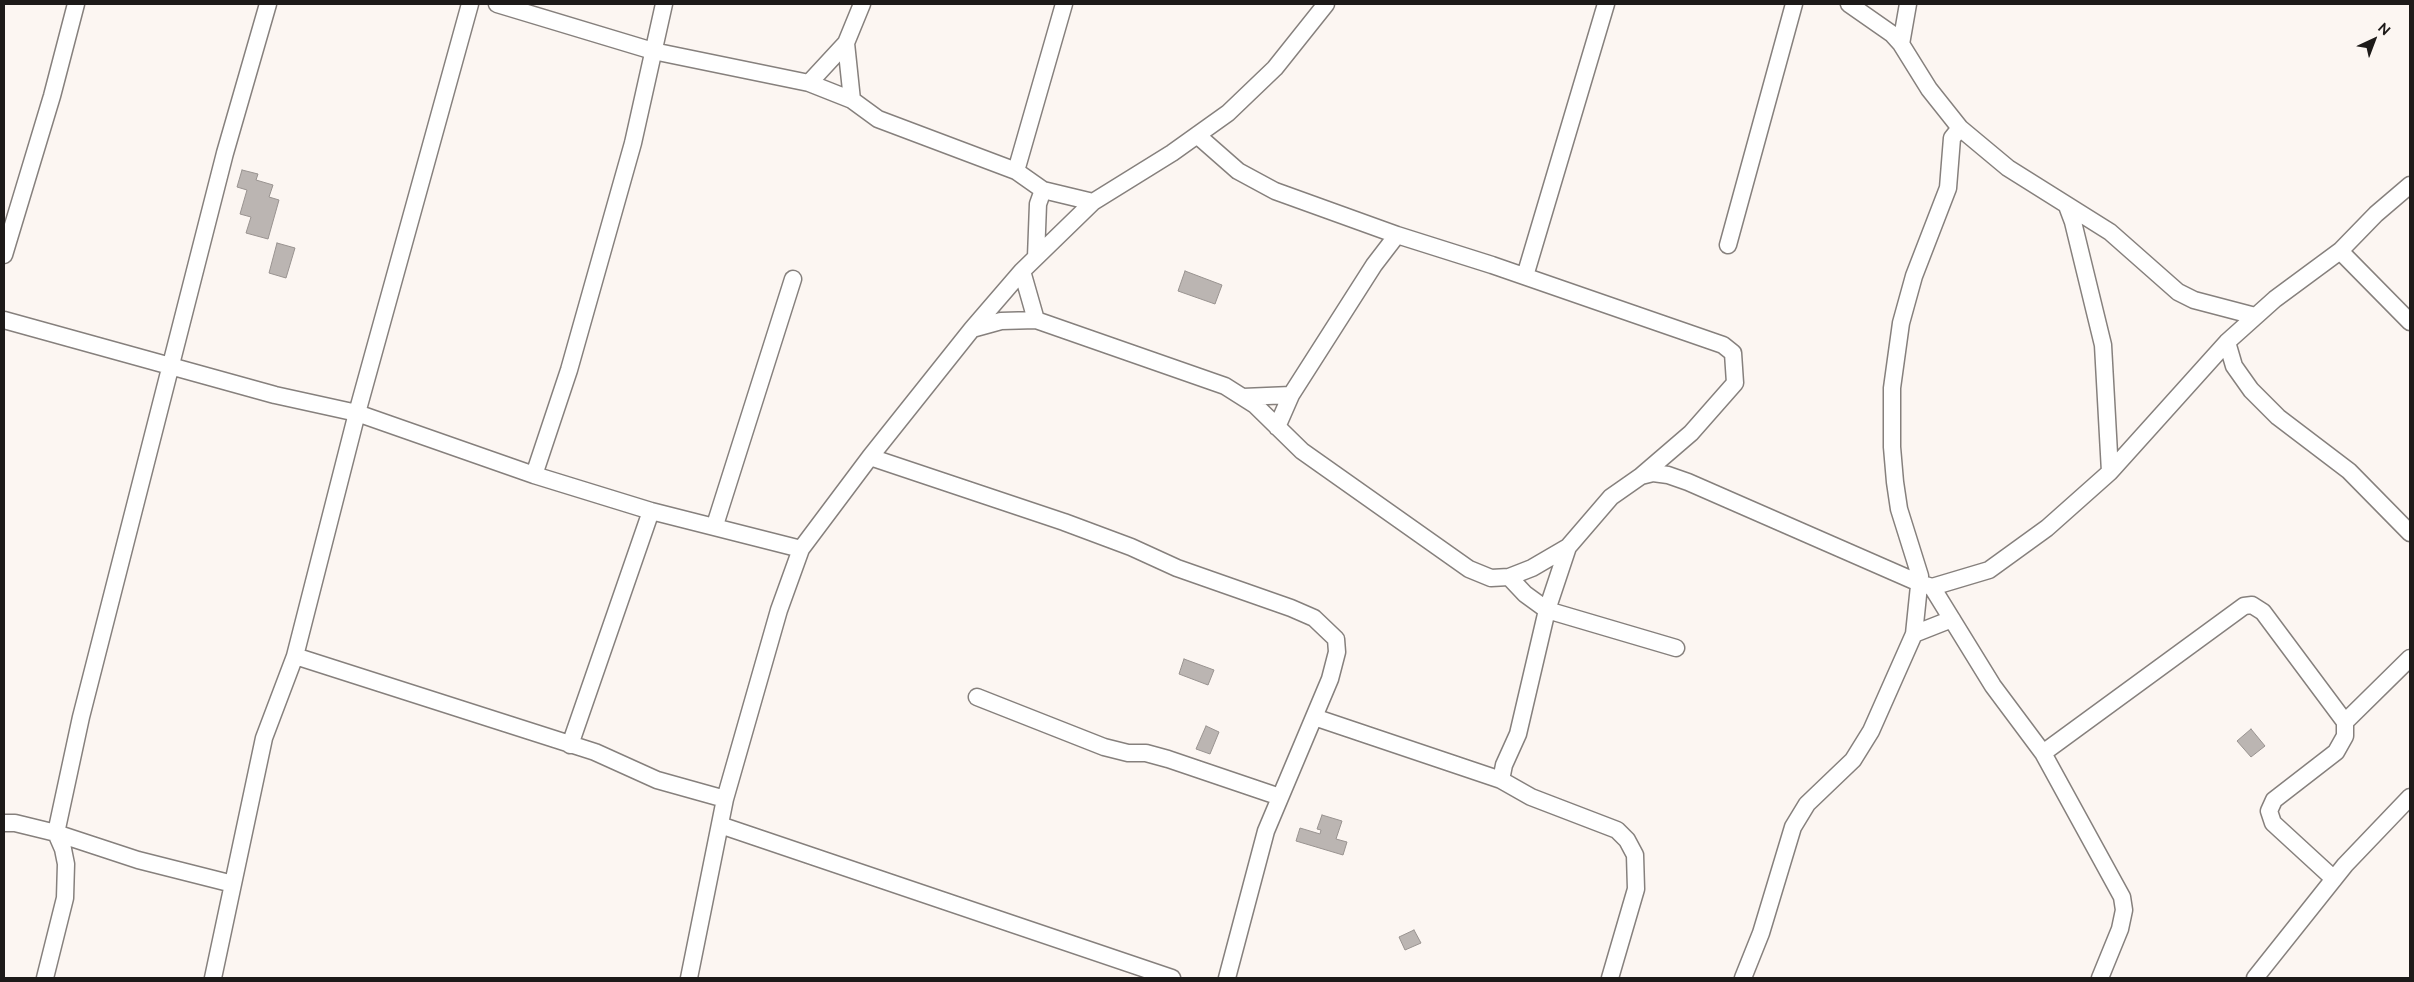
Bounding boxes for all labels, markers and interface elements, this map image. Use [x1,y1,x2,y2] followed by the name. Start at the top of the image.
[2349,15,2399,65] north arrow
[2375,20,2394,39] text: N

